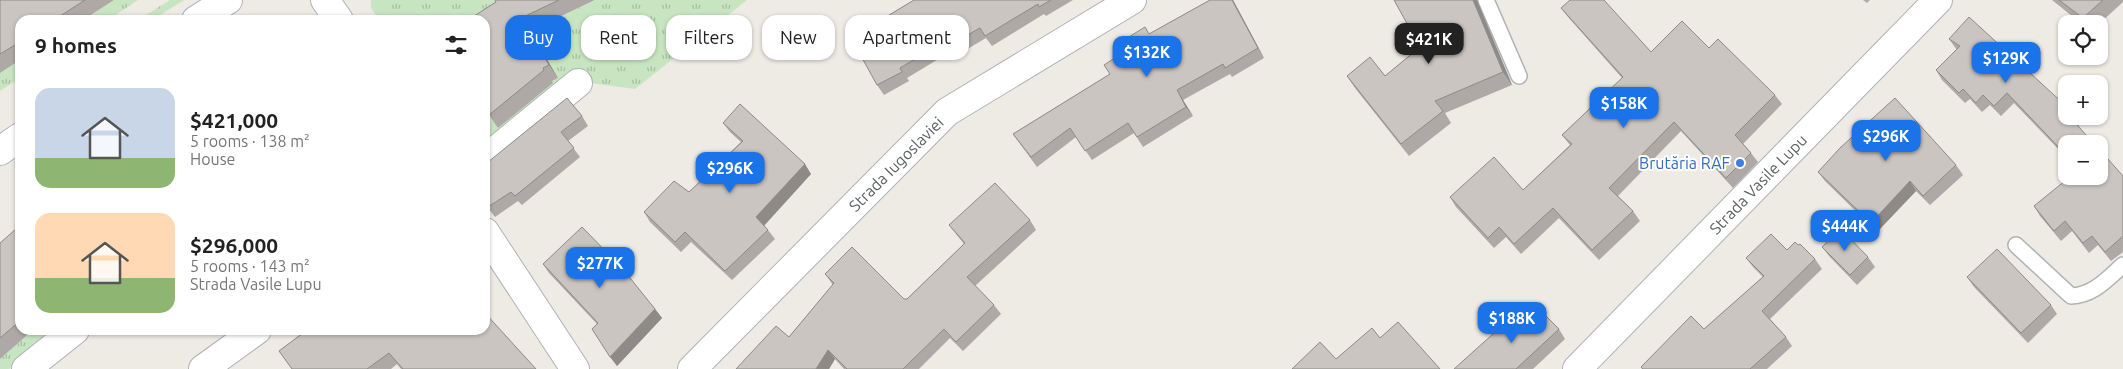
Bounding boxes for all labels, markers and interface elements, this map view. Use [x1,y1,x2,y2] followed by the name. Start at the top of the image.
[505,15,571,60] chip: Buy
[581,15,656,60] chip: Rent
[666,15,752,60] chip: Filters
[762,15,835,60] chip: New
[845,15,969,60] chip: Apartment
[2058,15,2108,185] map controls
[2058,15,2108,65] button: locate
[1394,22,1464,65] pin: $421K
[1406,30,1452,48] text: $421K
[442,31,470,59] icon: filters
[35,33,117,57] text: 9 homes
[1112,36,1182,78] pin: $132K
[1971,42,2041,84] pin: $129K
[1124,43,1170,61] text: $132K
[1983,49,2029,67] text: $129K
[2058,75,2108,125] button: +
[1589,86,1659,129] pin: $158K
[1601,94,1647,112] text: $158K
[75,108,135,168] icon: home
[190,108,278,132] text: $421,000
[845,113,947,215] street label: Strada Iugoslaviei
[1851,120,1921,162] pin: $296K
[1863,127,1909,145] text: $296K
[1706,130,1810,238] street label: Strada Vasile Lupu
[190,132,310,150] text: 5 rooms · 138 m²
[2058,135,2108,185] button: −
[190,150,235,168] text: House
[695,152,765,194] pin: $296K
[1639,154,1730,172] place label: Brutăria RAF
[1734,157,1746,169] marker: Brutăria RAF
[707,159,753,177] text: $296K
[1810,210,1880,252] pin: $444K
[1822,217,1868,235] text: $444K
[75,233,135,293] icon: home
[190,233,278,257] text: $296,000
[565,246,635,289] pin: $277K
[577,254,623,272] text: $277K
[190,257,310,275] text: 5 rooms · 143 m²
[190,275,322,293] text: Strada Vasile Lupu
[1477,302,1547,344] pin: $188K
[1489,309,1535,327] text: $188K

